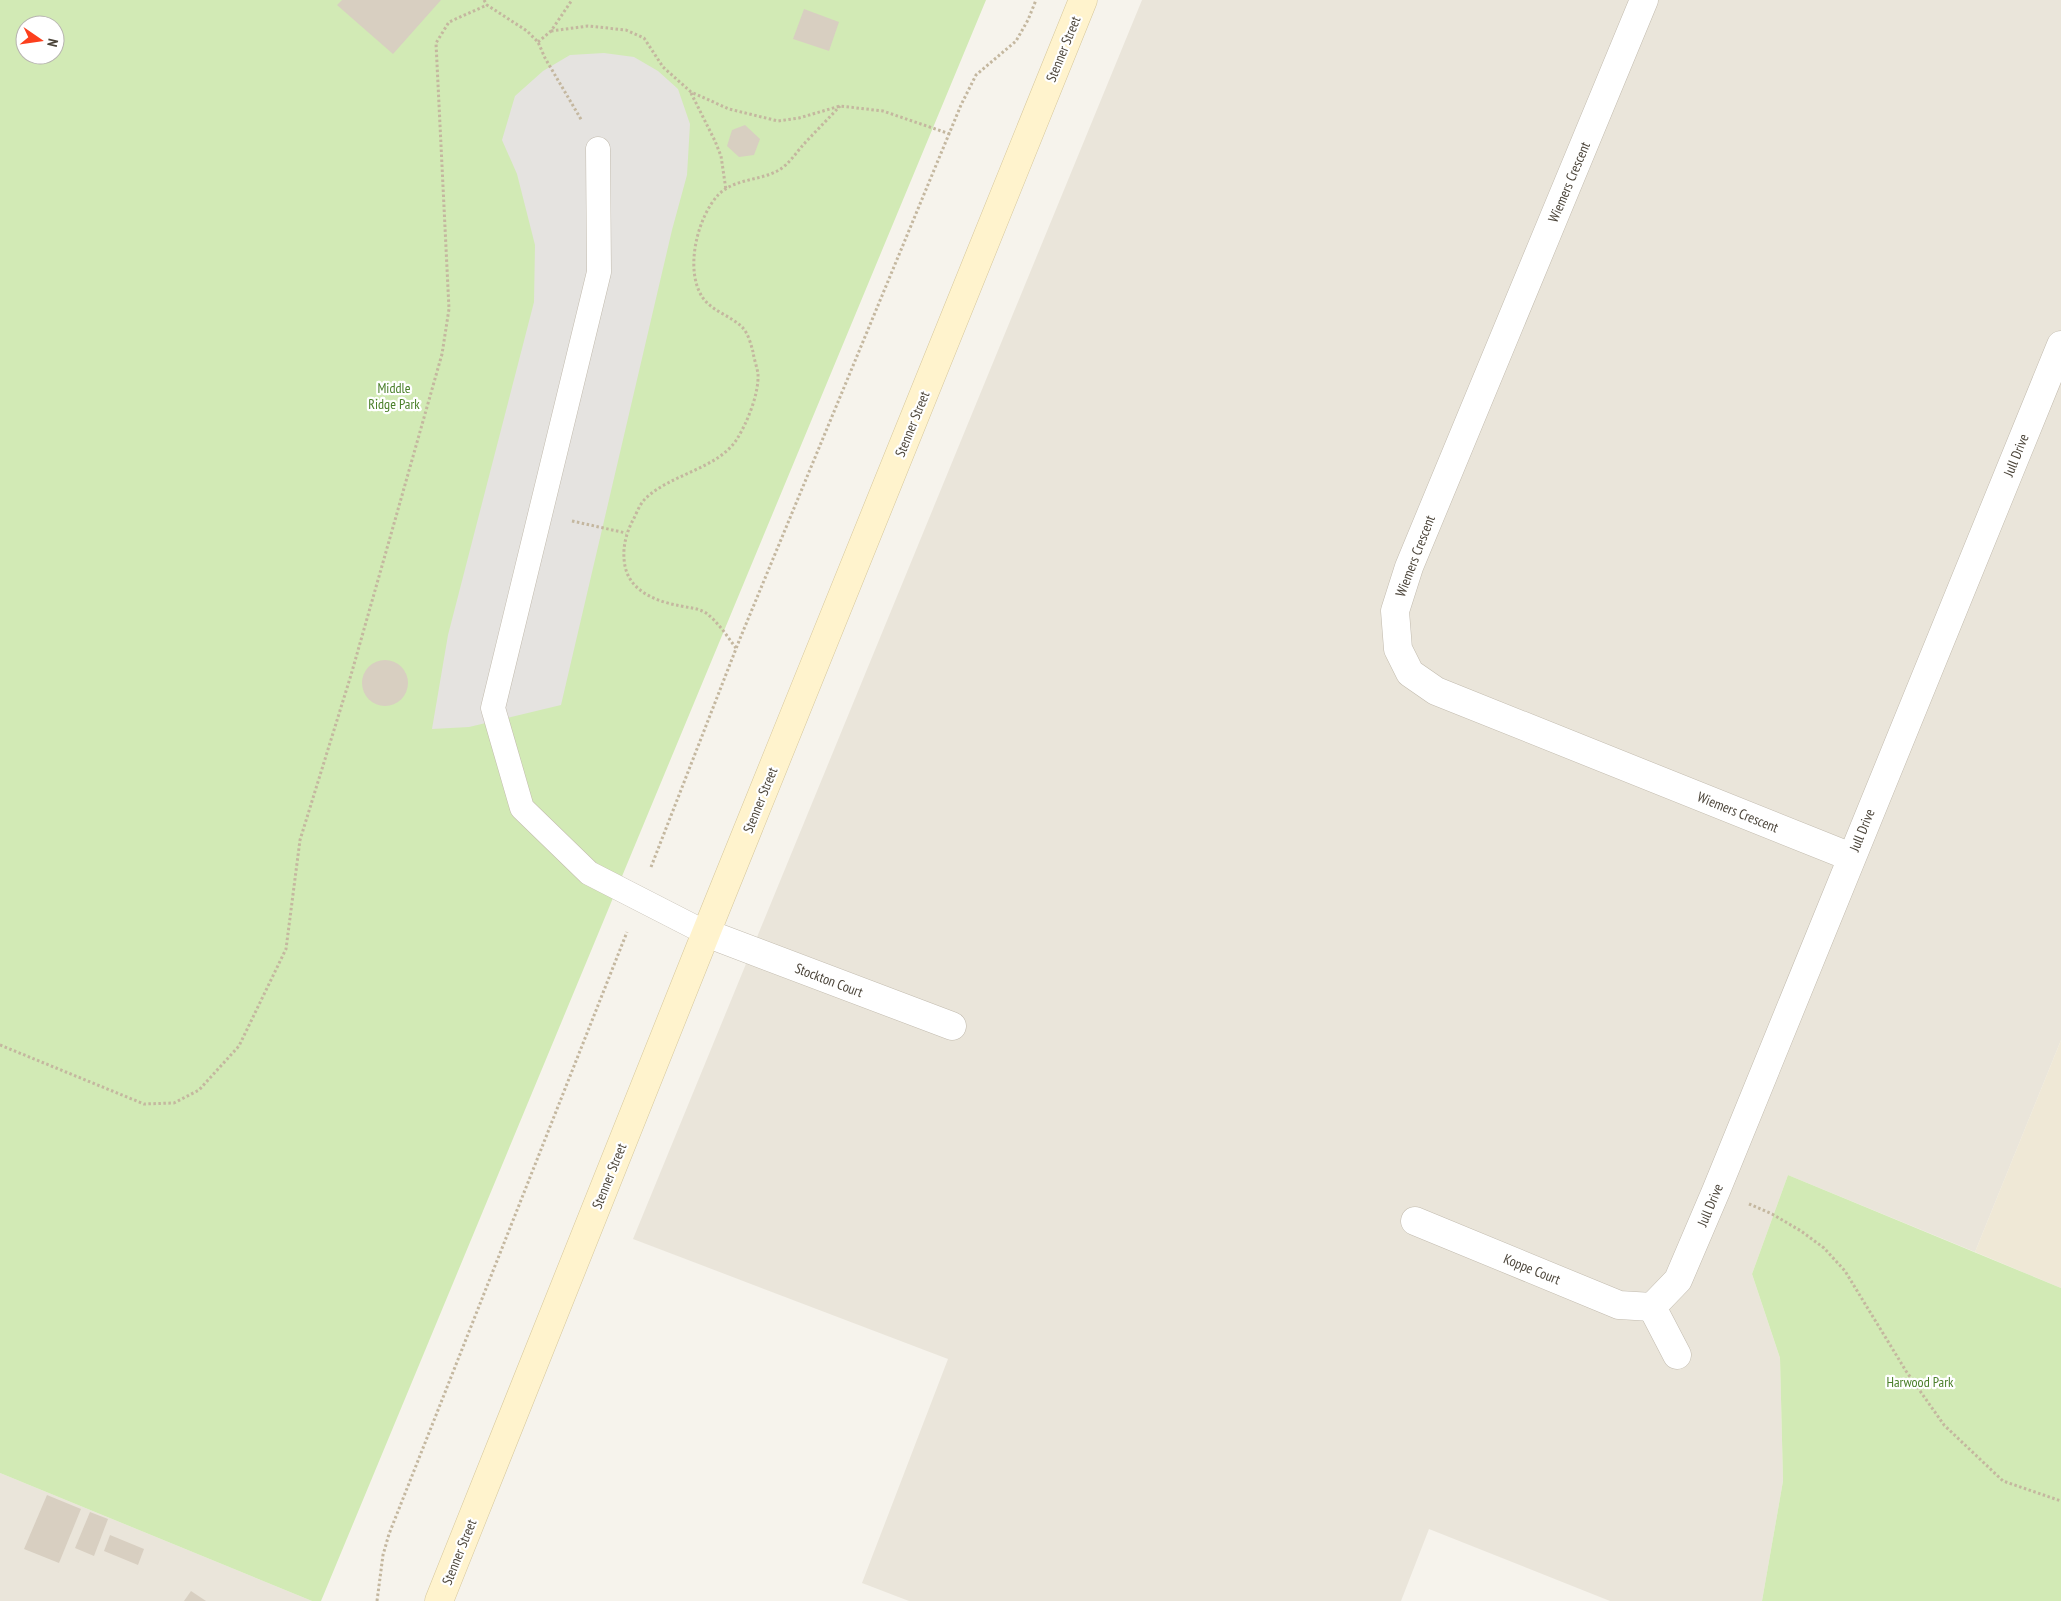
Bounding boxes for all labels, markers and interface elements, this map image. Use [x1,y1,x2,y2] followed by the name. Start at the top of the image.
[1042,13,1084,85] street label: Stenner Street
[15,15,65,65] north arrow
[43,37,62,49] text: N
[1544,139,1594,225] street label: Wiemers Crescent
[368,379,420,413] park label: Middle Ridge Park
[891,388,933,460] street label: Stenner Street
[1999,431,2033,480] street label: Jull Drive
[1391,513,1439,599] street label: Wiemers Crescent
[739,764,781,836] street label: Stenner Street
[1695,788,1781,836] street label: Wiemers Crescent
[1845,806,1879,855] street label: Jull Drive
[793,959,866,1001] street label: Stockton Court
[588,1140,630,1212] street label: Stenner Street
[1693,1181,1727,1230] street label: Jull Drive
[1501,1250,1563,1289] street label: Koppe Court
[1886,1373,1954,1391] park label: Harwood Park
[438,1516,480,1588] street label: Stenner Street

